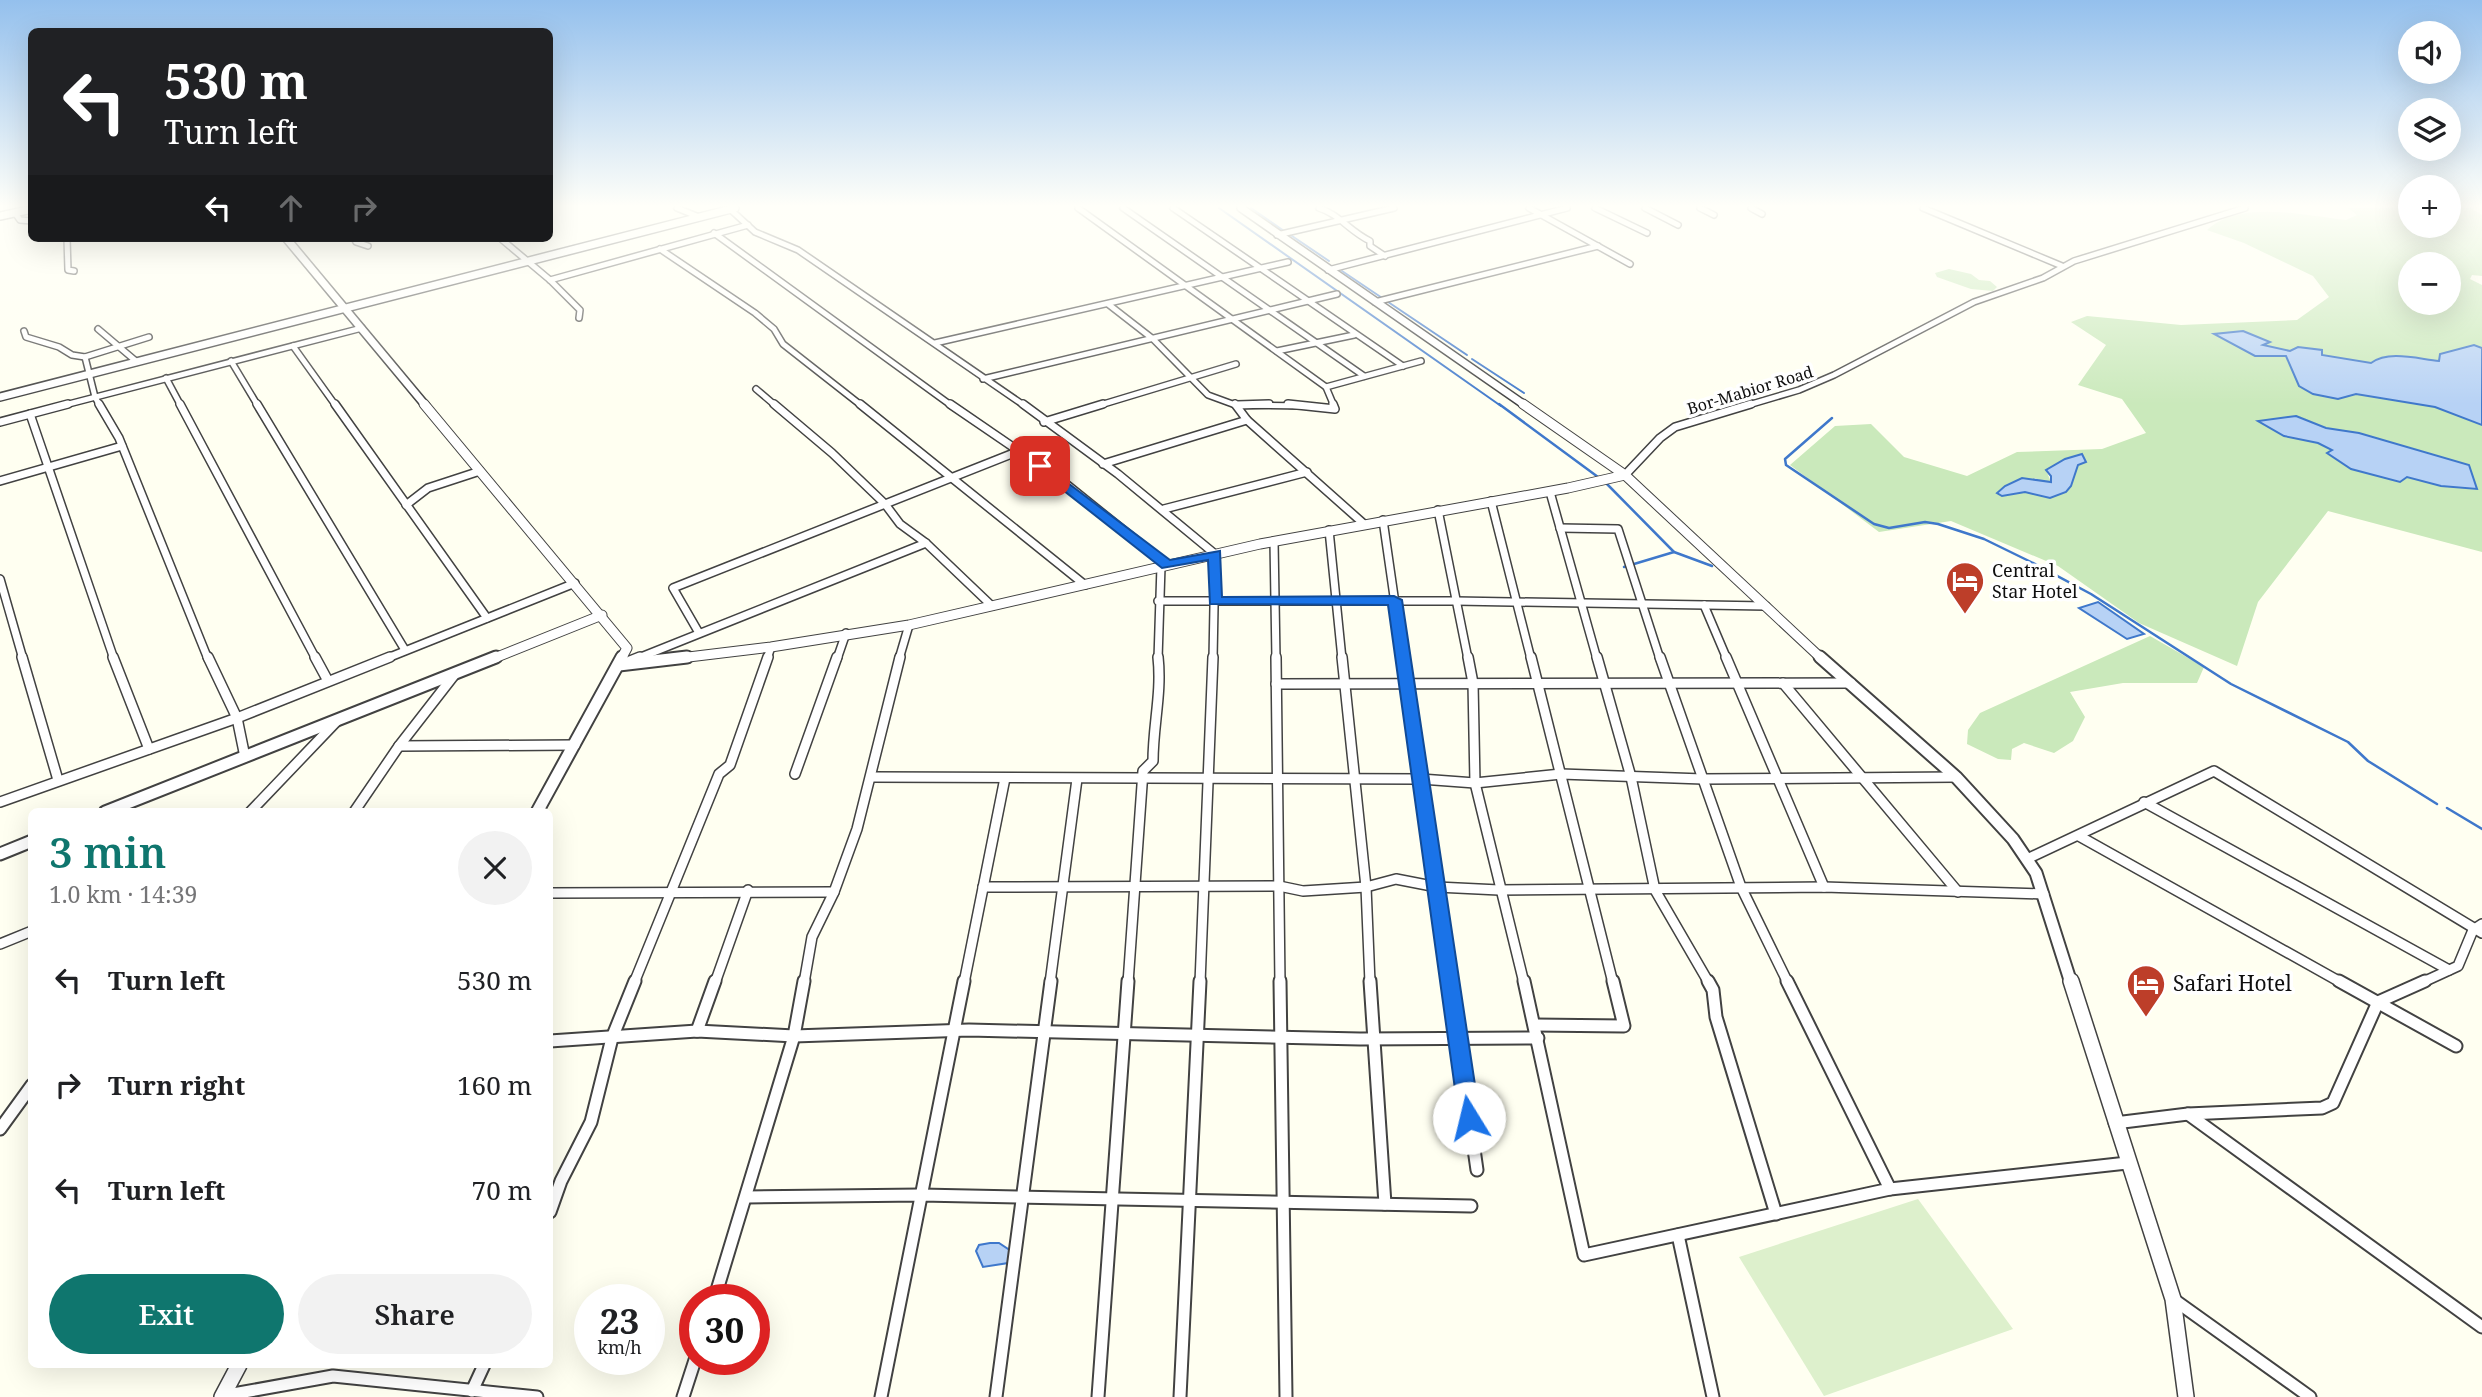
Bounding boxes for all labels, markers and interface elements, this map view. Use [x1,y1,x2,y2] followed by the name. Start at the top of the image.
[2398,21,2461,315] map controls
[2398,21,2461,84] button: sound
[164,47,308,113] text: 530 m
[49,56,140,147] icon: left
[2398,98,2461,161] button: layers
[164,110,298,153] text: Turn left
[2398,175,2461,238] button: +
[199,189,237,227] icon: left
[272,189,310,227] icon: ahead
[345,189,383,227] icon: right
[2398,252,2461,315] button: −
[1684,360,1816,420] street label: Bor-Mabior Road
[1010,436,1070,496] pin
[1021,447,1059,485] icon: arrive
[1992,558,2078,603] place label: Central Star Hotel
[1944,560,1986,615] hotel icon: Central Star Hotel
[49,823,166,880] text: 3 min
[458,831,532,905] button: close
[49,878,197,910] text: 1.0 km · 14:39
[49,961,87,999] icon: left
[108,962,225,998] text: Turn left
[457,962,532,998] text: 530 m
[2125,963,2167,1018] hotel icon: Safari Hotel
[2173,969,2292,997] place label: Safari Hotel
[49,1066,87,1104] icon: right
[108,1067,245,1103] text: Turn right
[457,1067,532,1103] text: 160 m
[1432,1081,1506,1155] position arrow
[49,1171,87,1209] icon: left
[108,1172,225,1208] text: Turn left
[472,1172,532,1208] text: 70 m
[49,1274,284,1354] button: Exit
[298,1274,532,1354] button: Share
[679,1284,770,1375] speed limit sign: 30
[600,1297,639,1344] text: 23
[597,1335,642,1359] text: km/h

